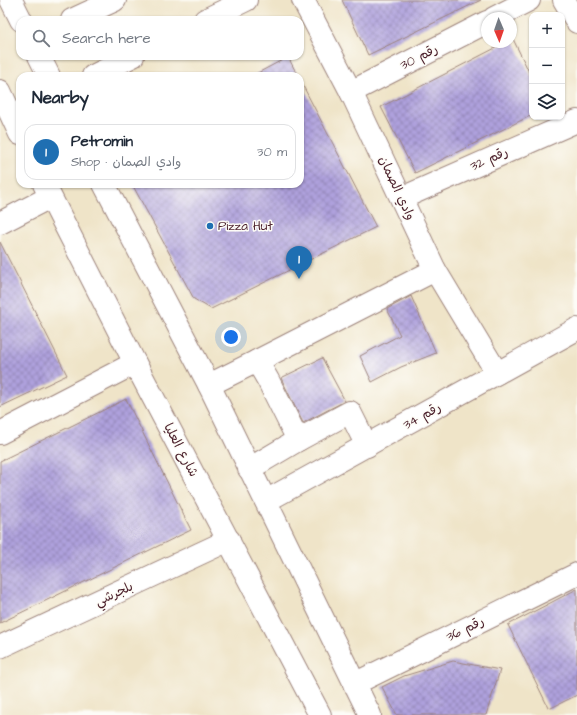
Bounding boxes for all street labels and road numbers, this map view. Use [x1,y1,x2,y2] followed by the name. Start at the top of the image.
[397,40,442,75] street label: رقم 30
[467,143,511,176] street label: رقم 32
[374,153,420,223] street label: وادي الصمان
[400,398,445,435] street label: رقم 34
[159,420,203,480] street label: شارع العليا
[92,577,137,612] street label: بلجرشي
[443,612,488,647] street label: رقم 36

